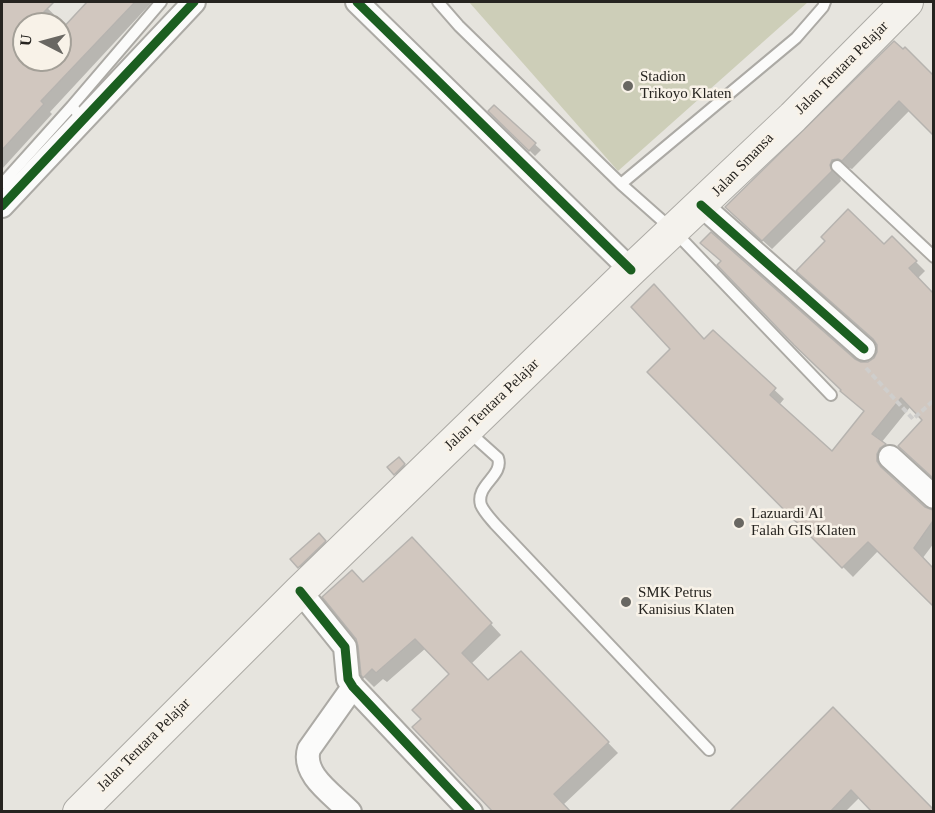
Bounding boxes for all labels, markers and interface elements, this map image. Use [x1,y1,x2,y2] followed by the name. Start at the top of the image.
[12,12,72,72] north arrow
[792,18,892,118] street label: Jalan Tentara Pelajar
[17,34,35,47] text: U
[640,68,732,103] place label: Stadion Trikoyo Klaten
[621,79,635,93] marker: Stadion Trikoyo Klaten
[708,130,778,200] street label: Jalan Smansa
[441,355,543,455] street label: Jalan Tentara Pelajar
[751,505,856,540] place label: Lazuardi Al Falah GIS Klaten
[732,516,746,530] marker: Lazuardi Al Falah GIS Klaten
[638,584,734,619] place label: SMK Petrus Kanisius Klaten
[619,595,633,609] marker: SMK Petrus Kanisius Klaten
[94,695,194,795] street label: Jalan Tentara Pelajar

